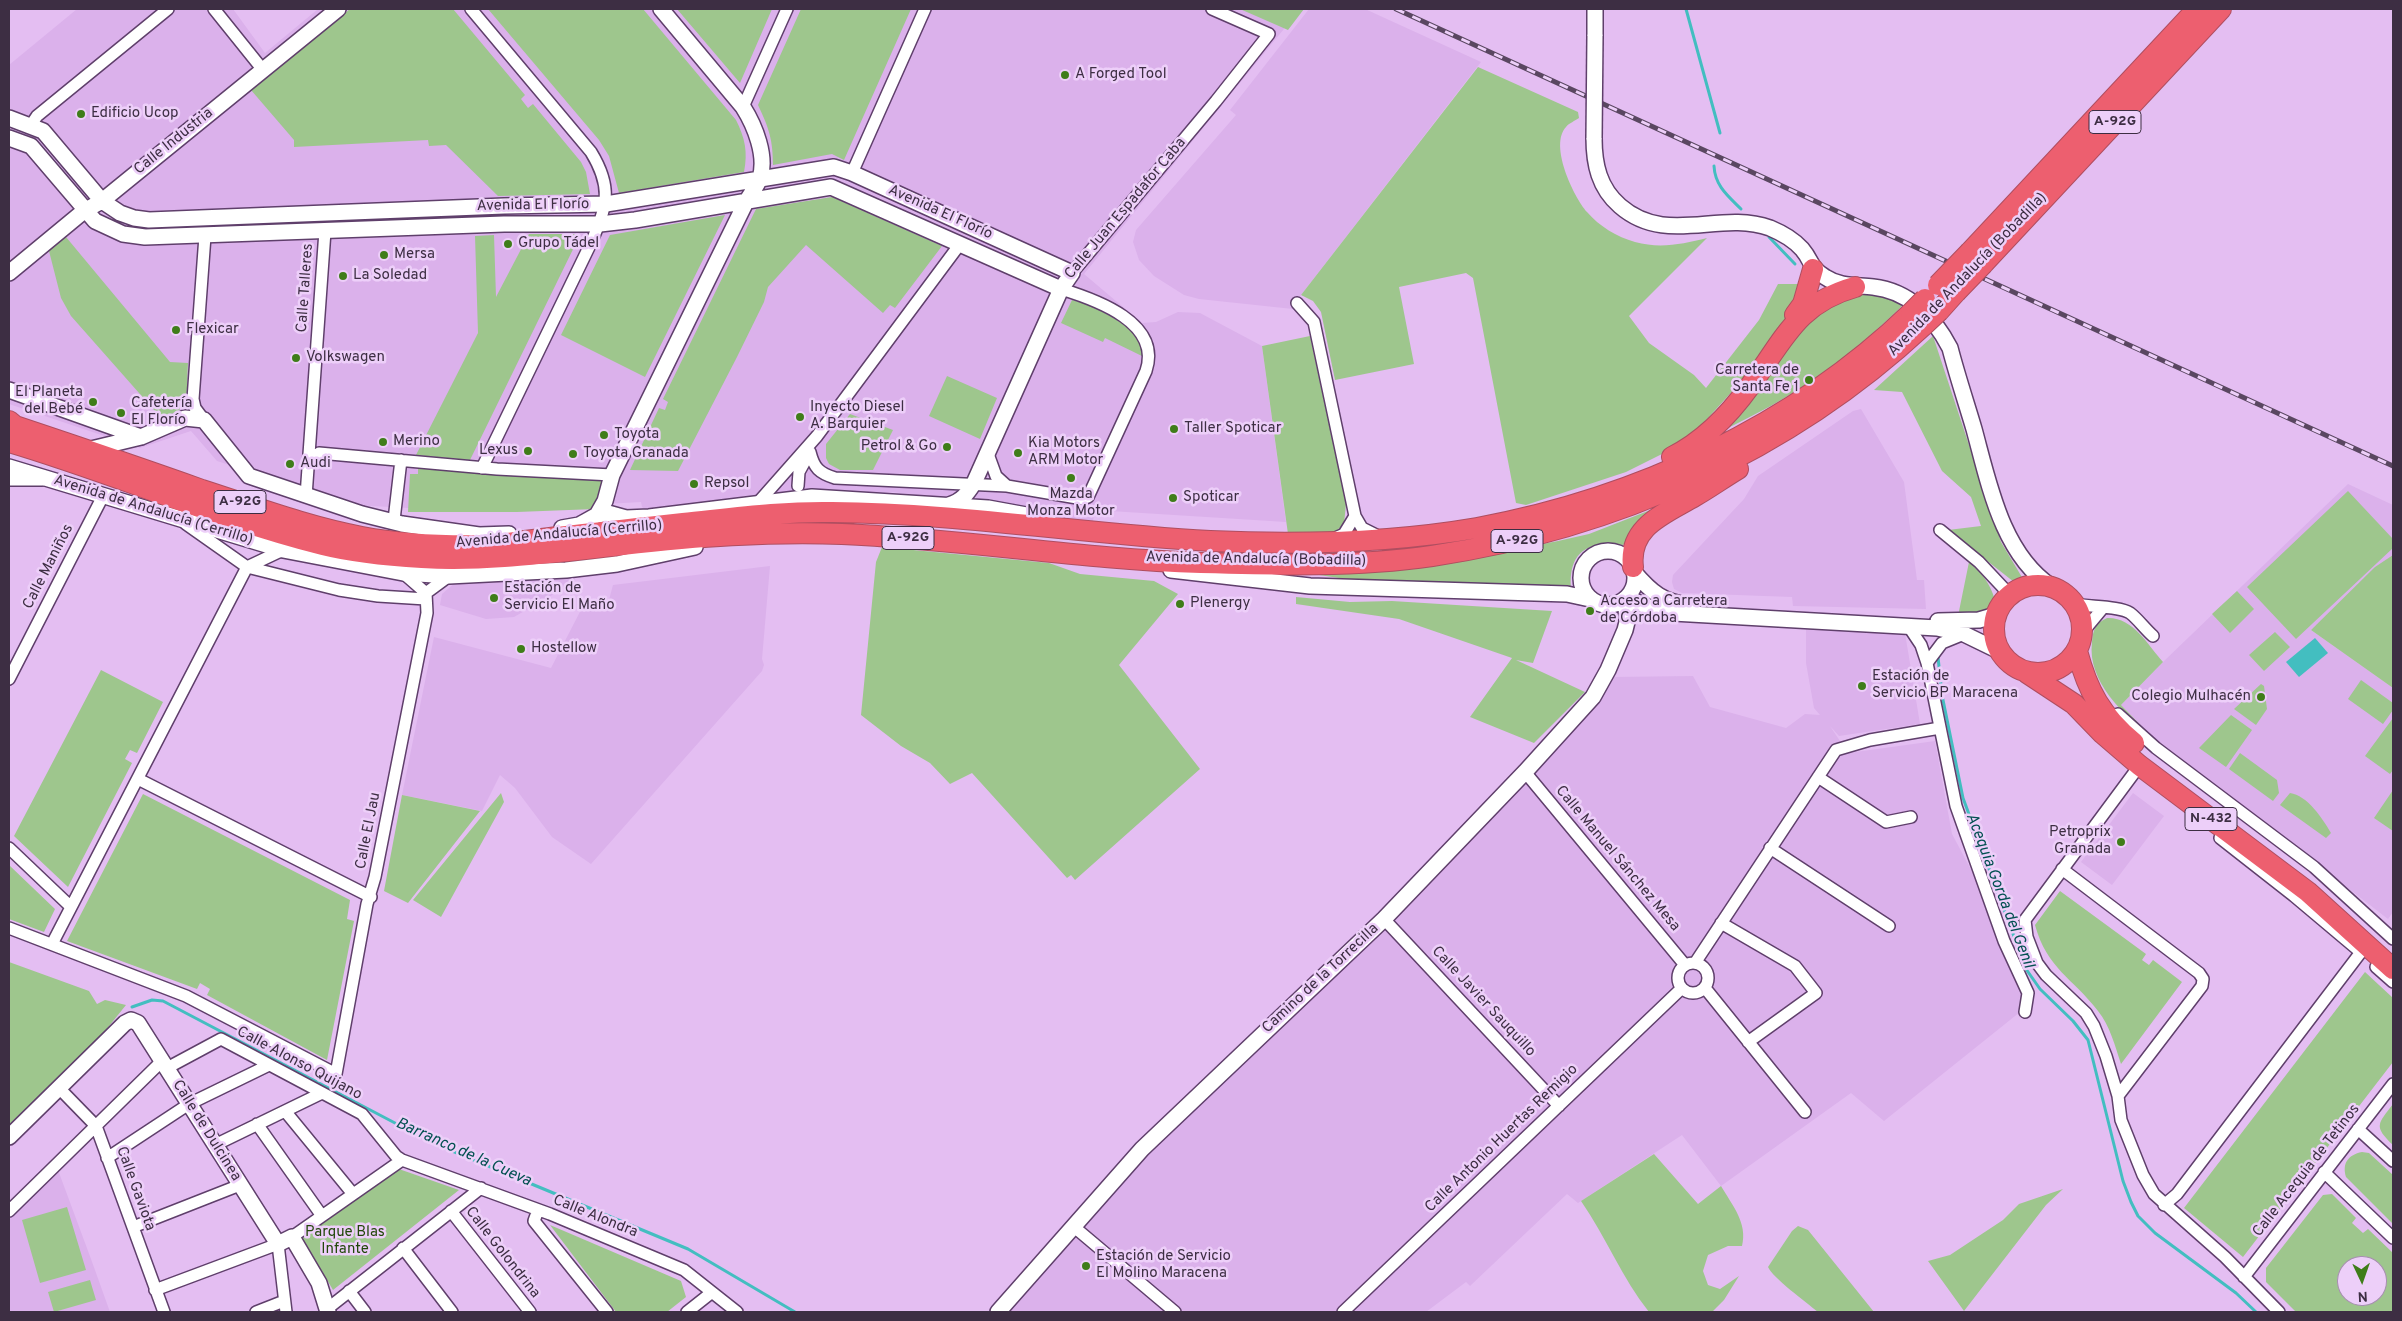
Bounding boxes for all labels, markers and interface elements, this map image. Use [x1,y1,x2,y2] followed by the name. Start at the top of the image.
[1075,66,1167,84] place label: A Forged Tool
[1059,69,1071,81] marker: A Forged Tool
[91,105,178,123] place label: Edificio Ucop
[131,105,217,179] street label: Calle Industria
[75,108,87,120] marker: Edificio Ucop
[2089,110,2141,134] road number: A-92G
[1062,135,1190,283] street label: Calle Juan Espadafor Caba
[885,182,995,244] street label: Avenida El Florío
[1885,189,2051,361] street label: Avenida de Andalucía (Bobadilla)
[477,196,589,216] street label: Avenida El Florío
[518,235,599,253] place label: Grupo Tádel
[502,238,514,250] marker: Grupo Tádel
[294,243,318,333] street label: Calle Talleres
[394,246,435,264] place label: Mersa
[378,249,390,261] marker: Mersa
[353,267,427,285] place label: La Soledad
[337,270,349,282] marker: La Soledad
[186,321,239,339] place label: Flexicar
[170,324,182,336] marker: Flexicar
[306,349,385,367] place label: Volkswagen
[290,352,302,364] marker: Volkswagen
[1715,362,1799,397] place label: Carretera de Santa Fe 1
[1803,374,1815,386] marker: Carretera de Santa Fe 1
[15,384,83,419] place label: El Planeta del Bebé
[131,395,192,430] place label: Cafetería El Florío
[87,396,99,408] marker: El Planeta del Bebé
[810,399,904,434] place label: Inyecto Diesel A. Barquier
[115,407,127,419] marker: Cafetería El Florío
[794,411,806,423] marker: Inyecto Diesel A. Barquier
[1184,420,1281,438] place label: Taller Spoticar
[1168,423,1180,435] marker: Taller Spoticar
[614,426,659,444] place label: Toyota
[598,429,610,441] marker: Toyota
[393,433,440,451] place label: Merino
[1028,435,1103,470] place label: Kia Motors ARM Motor
[377,436,389,448] marker: Merino
[861,438,937,456] place label: Petrol & Go
[941,441,953,453] marker: Petrol & Go
[479,442,518,460] place label: Lexus
[522,445,534,457] marker: Lexus
[583,445,689,463] place label: Toyota Granada
[1012,447,1024,459] marker: Kia Motors ARM Motor
[567,448,579,460] marker: Toyota Granada
[300,455,331,473] place label: Audi
[284,458,296,470] marker: Audi
[51,472,255,550] street label: Avenida de Andalucía (Cerrillo)
[1065,472,1077,484] marker: Mazda Monza Motor
[704,475,749,493] place label: Repsol
[688,478,700,490] marker: Repsol
[1027,486,1115,521] place label: Mazda Monza Motor
[1183,489,1239,507] place label: Spoticar
[214,491,266,514] road number: A-92G
[1167,492,1179,504] marker: Spoticar
[455,517,663,553] street label: Avenida de Andalucía (Cerrillo)
[20,522,78,612] street label: Calle Maniños
[882,526,934,550] road number: A-92G
[1491,530,1543,552] road number: A-92G
[1146,549,1366,571] street label: Avenida de Andalucía (Bobadilla)
[504,580,615,615] place label: Estación de Servicio El Maño
[488,592,500,604] marker: Estación de Servicio El Maño
[1600,593,1727,628] place label: Acceso a Carretera de Córdoba
[1190,595,1250,613] place label: Plenergy
[1174,598,1186,610] marker: Plenergy
[1584,605,1596,617] marker: Acceso a Carretera de Córdoba
[531,640,597,658] place label: Hostellow
[515,643,527,655] marker: Hostellow
[1872,668,2018,703] place label: Estación de Servicio BP Maracena
[1856,680,1868,692] marker: Estación de Servicio BP Maracena
[2131,688,2251,706] place label: Colegio Mulhacén
[2255,691,2267,703] marker: Colegio Mulhacén
[1551,783,1683,935] street label: Calle Manuel Sánchez Mesa
[353,791,385,871] street label: Calle El Jau
[2185,808,2237,831] road number: N-432
[1961,811,2037,971] water label: Acequia Gorda del Genil
[2049,824,2111,859] place label: Petroprix Granada
[2115,836,2127,848] marker: Petroprix Granada
[1259,920,1383,1038] street label: Camino de la Torrecilla
[1427,943,1539,1061] street label: Calle Javier Sauquillo
[233,1023,365,1105] street label: Calle Alonso Quijano
[1422,1061,1582,1217] street label: Calle Antonio Huertas Remigio
[168,1077,244,1185] street label: Calle de Dulcinea
[2250,1101,2364,1241] street label: Calle Acequia de Tetinos
[392,1115,534,1191] water label: Barranco de la Cueva
[111,1144,159,1234] street label: Calle Gaviota
[550,1192,640,1242] street label: Calle Alondra
[461,1204,543,1302] street label: Calle Golondrina
[305,1224,385,1259] park label: Parque Blas Infante
[1096,1248,1231,1283] place label: Estación de Servicio El Molino Maracena
[2337,1256,2387,1306] north arrow
[1080,1260,1092,1272] marker: Estación de Servicio El Molino Maracena
[2357,1287,2368,1304] text: N

